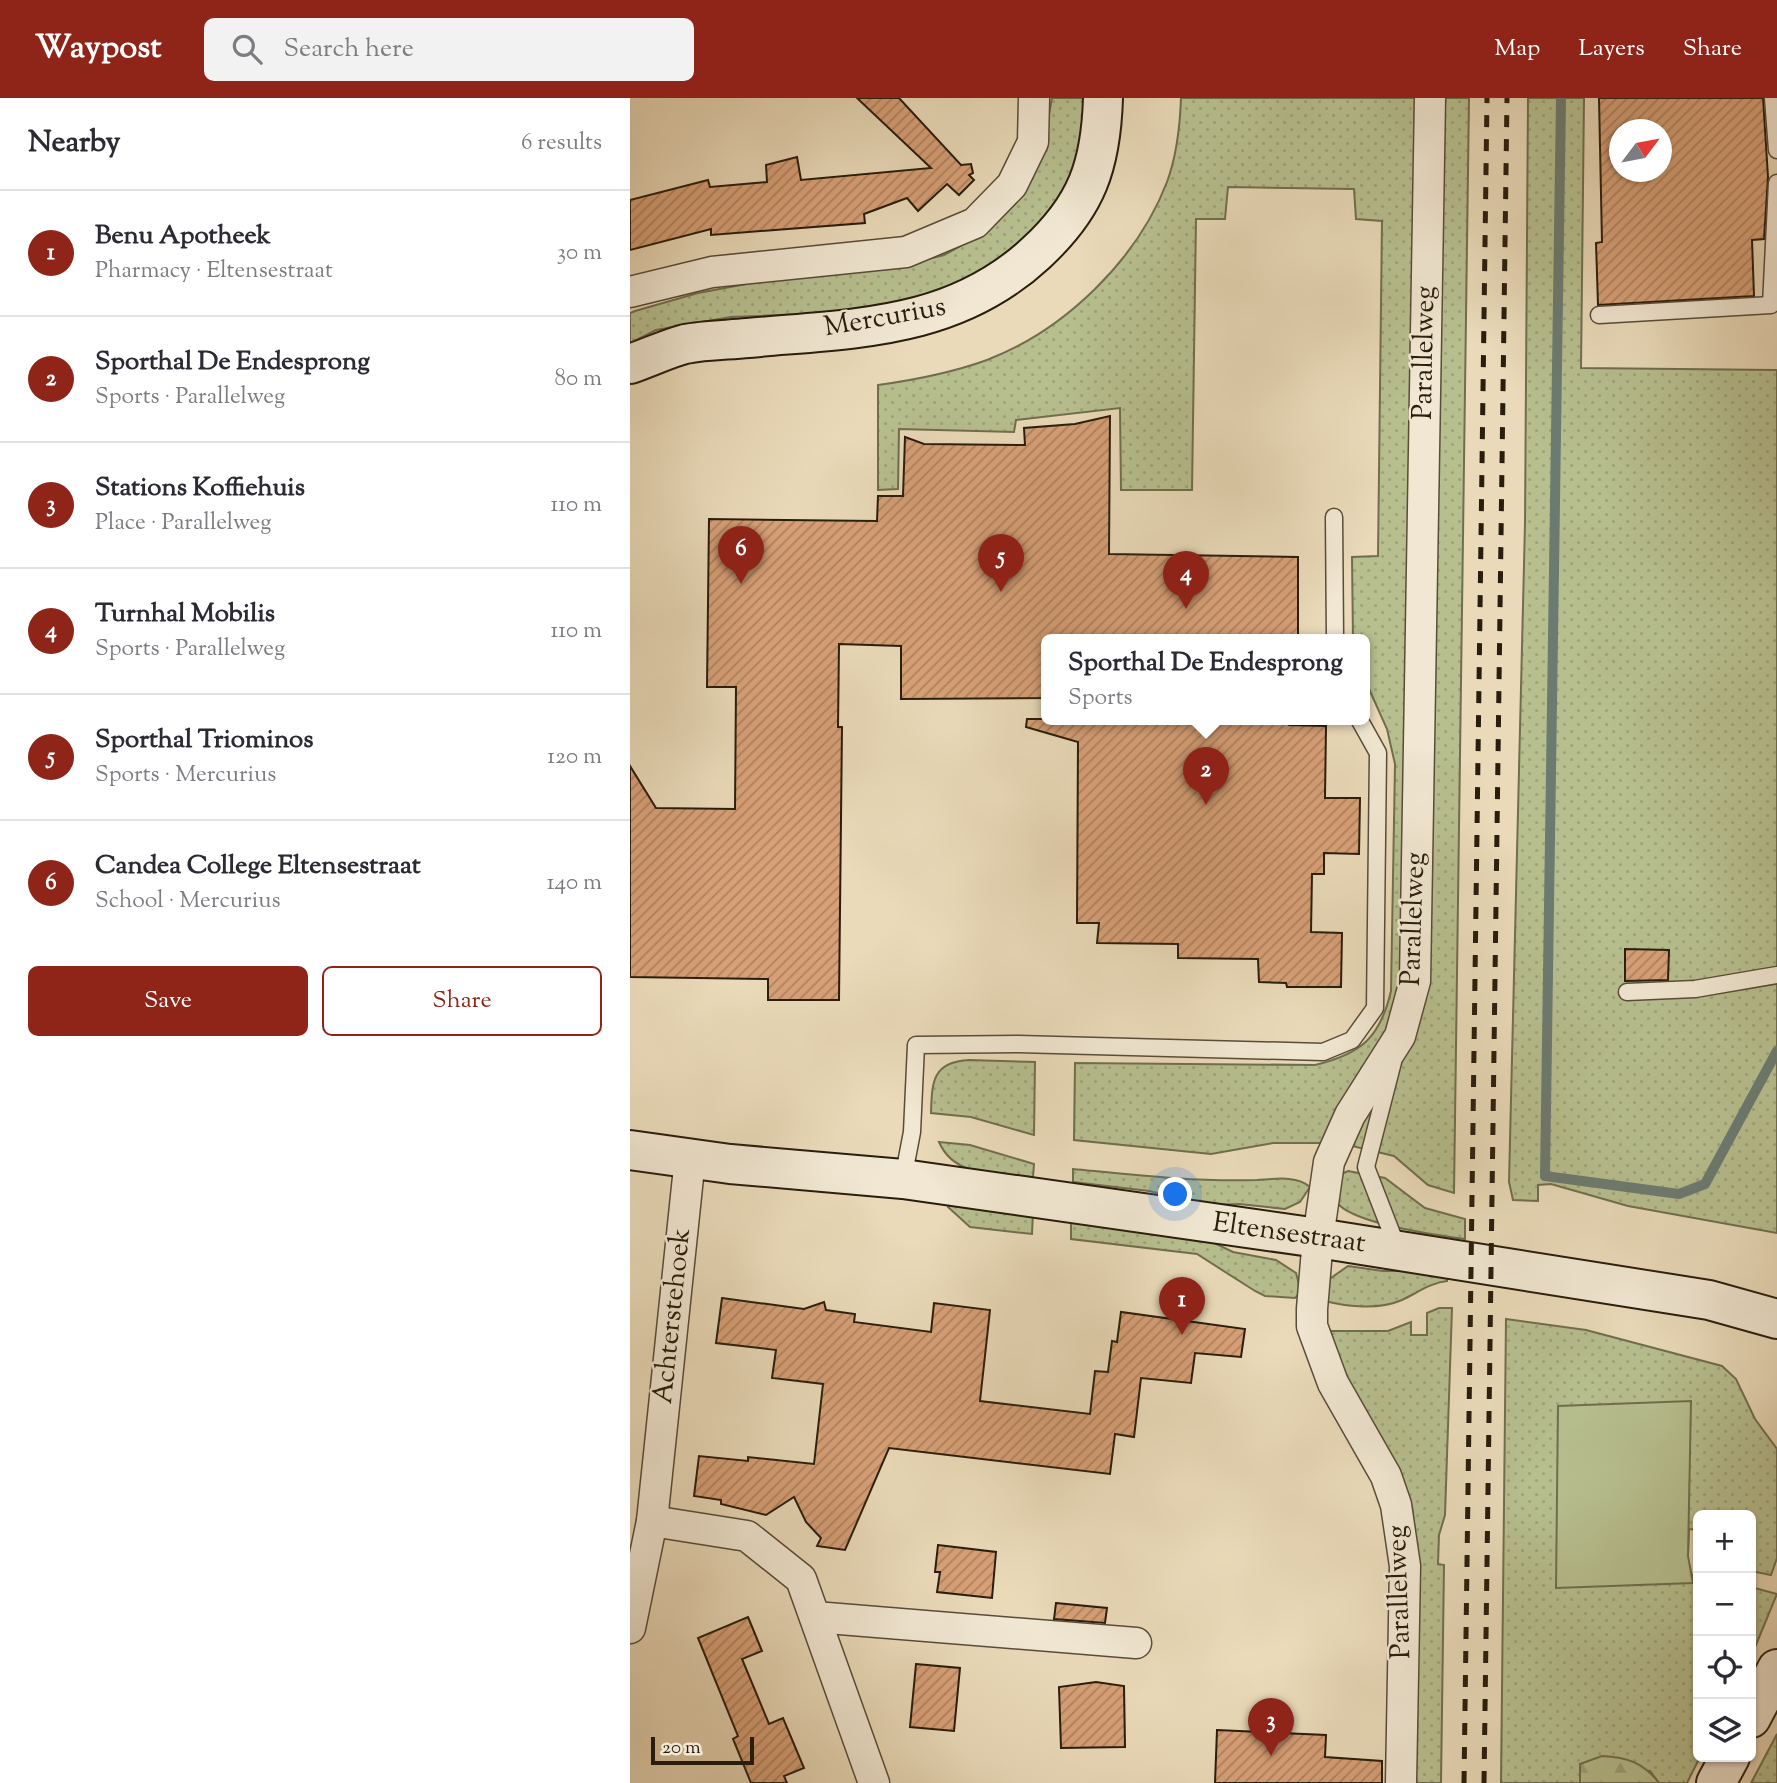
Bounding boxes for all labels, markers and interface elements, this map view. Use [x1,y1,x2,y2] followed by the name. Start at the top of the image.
[204,18,694,81] search box
[35,25,162,73] text: Waypost
[228,30,266,68] icon: search
[284,31,414,68] text: Search here
[1494,32,1540,66] text: Map
[1578,32,1645,66] text: Layers
[1683,32,1742,66] text: Share
[1609,119,1672,182] north arrow
[28,122,120,165] text: Nearby
[521,127,602,160] text: 6 results
[95,218,271,255] text: Benu Apotheek
[47,237,55,270] text: 1
[557,237,602,270] text: 30 m
[95,255,333,288] text: Pharmacy · Eltensestraat
[1404,286,1446,420] street label: Parallelweg
[821,288,949,348] street label: Mercurius
[95,344,370,381] text: Sporthal De Endesprong
[46,363,56,396] text: 2
[554,363,602,396] text: 80 m
[95,381,285,414] text: Sports · Parallelweg
[95,470,305,507] text: Stations Koffiehuis
[46,489,56,522] text: 3
[551,489,602,522] text: 110 m
[95,507,271,540] text: Place · Parallelweg
[718,526,764,584] pin: 6
[978,534,1024,592] pin: 5
[1163,551,1209,609] pin: 4
[95,596,275,633] text: Turnhal Mobilis
[45,615,57,648] text: 4
[551,615,602,648] text: 110 m
[95,633,285,666] text: Sports · Parallelweg
[1041,634,1370,725] popup
[1068,645,1343,682] text: Sporthal De Endesprong
[1068,682,1133,715] text: Sports
[95,722,313,759] text: Sporthal Triominos
[47,741,55,774] text: 5
[547,741,602,774] text: 120 m
[1183,747,1229,805] pin: 2
[95,759,276,792] text: Sports · Mercurius
[95,848,421,885] text: Candea College Eltensestraat
[1392,851,1436,987] street label: Parallelweg
[45,867,57,900] text: 6
[547,867,602,900] text: 140 m
[95,885,280,918] text: School · Mercurius
[28,966,308,1036] button: Save
[322,966,602,1036] button: Share
[1158,1177,1192,1211] your location
[1210,1203,1368,1265] street label: Eltensestraat
[644,1226,702,1406] street label: Achterstehoek
[1159,1277,1205,1335] pin: 1
[1693,1510,1756,1762] map controls
[1693,1510,1756,1573] button: +
[1378,1524,1422,1660] street label: Parallelweg
[1693,1573,1756,1636] button: −
[1693,1636,1756,1699] button: locate
[1248,1698,1294,1756] pin: 3
[1693,1699,1756,1762] button: layers
[651,1734,754,1766] scale bar
[662,1735,701,1762] text: 20 m

